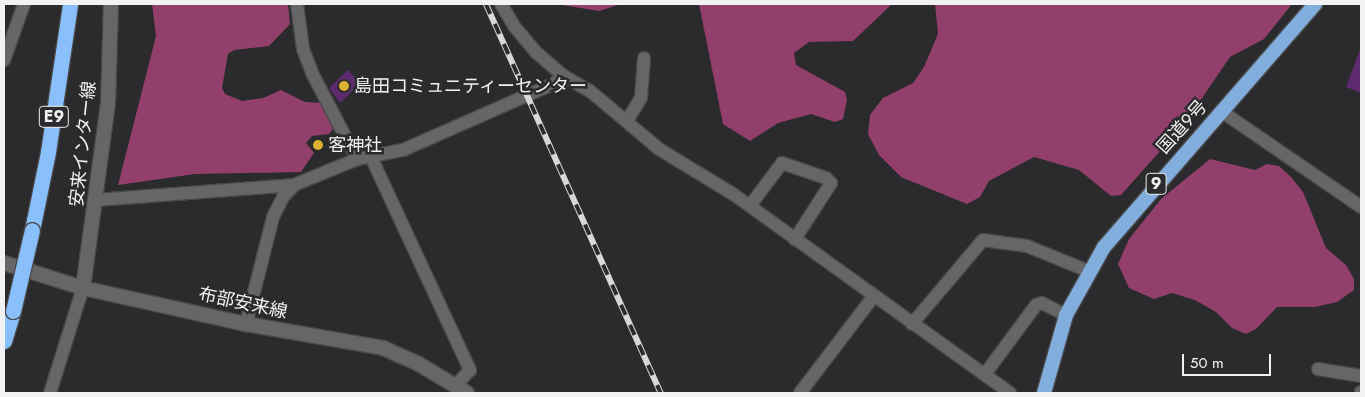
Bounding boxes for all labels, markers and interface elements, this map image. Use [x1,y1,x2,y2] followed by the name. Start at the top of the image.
[354,75,588,97] place label: 島田コミュニティーセンター
[66,80,100,208] street label: 安来インター線
[338,80,350,92] marker: 島田コミュニティーセンター
[1152,96,1212,158] street label: 国道9号
[38,104,70,130] road number: E9
[328,134,382,156] place label: 客神社
[312,139,324,151] marker: 客神社
[1145,170,1167,198] road number: 9
[197,283,289,323] street label: 布部安来線
[1185,344,1274,376] scale bar
[1190,352,1224,374] text: 50 m

